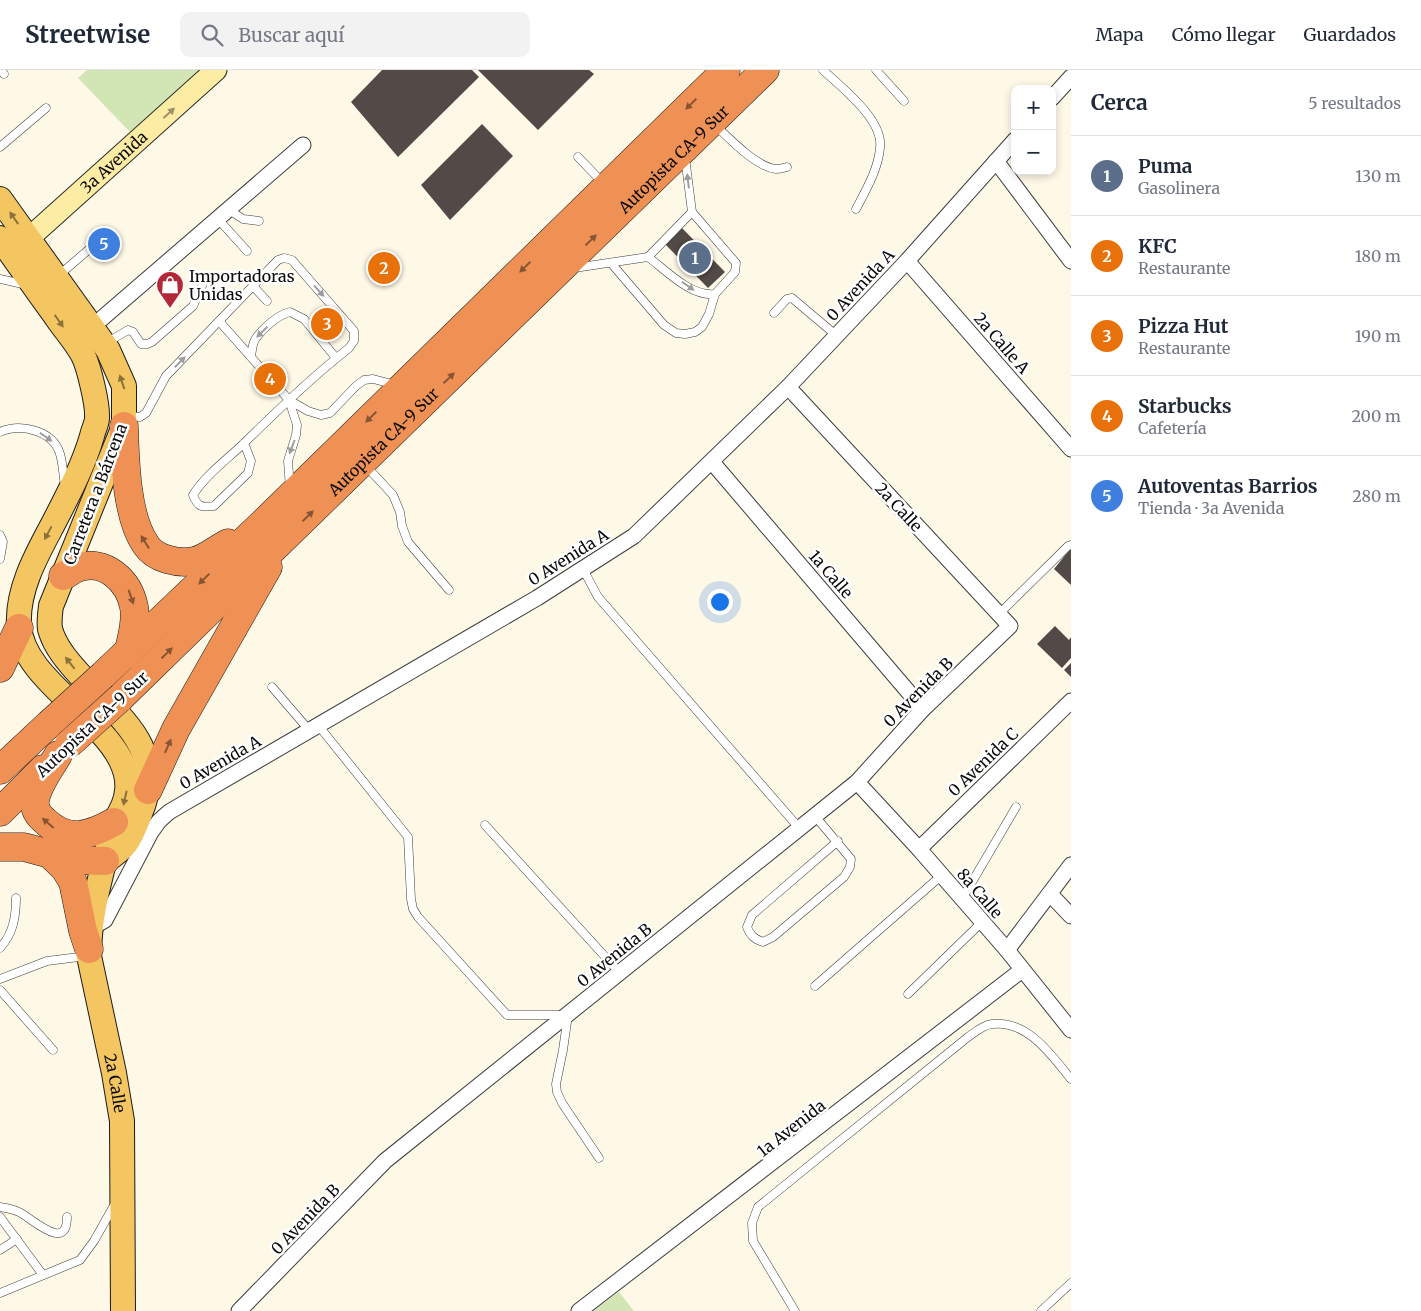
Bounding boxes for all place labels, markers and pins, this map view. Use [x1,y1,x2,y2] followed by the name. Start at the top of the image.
[88,225,120,263] pin: 5
[679,239,711,277] pin: 1
[368,249,400,287] pin: 2
[189,266,295,304] place label: Importadoras Unidas
[155,270,185,309] shop icon: Importadoras Unidas
[311,305,343,343] pin: 3
[254,360,286,398] pin: 4

